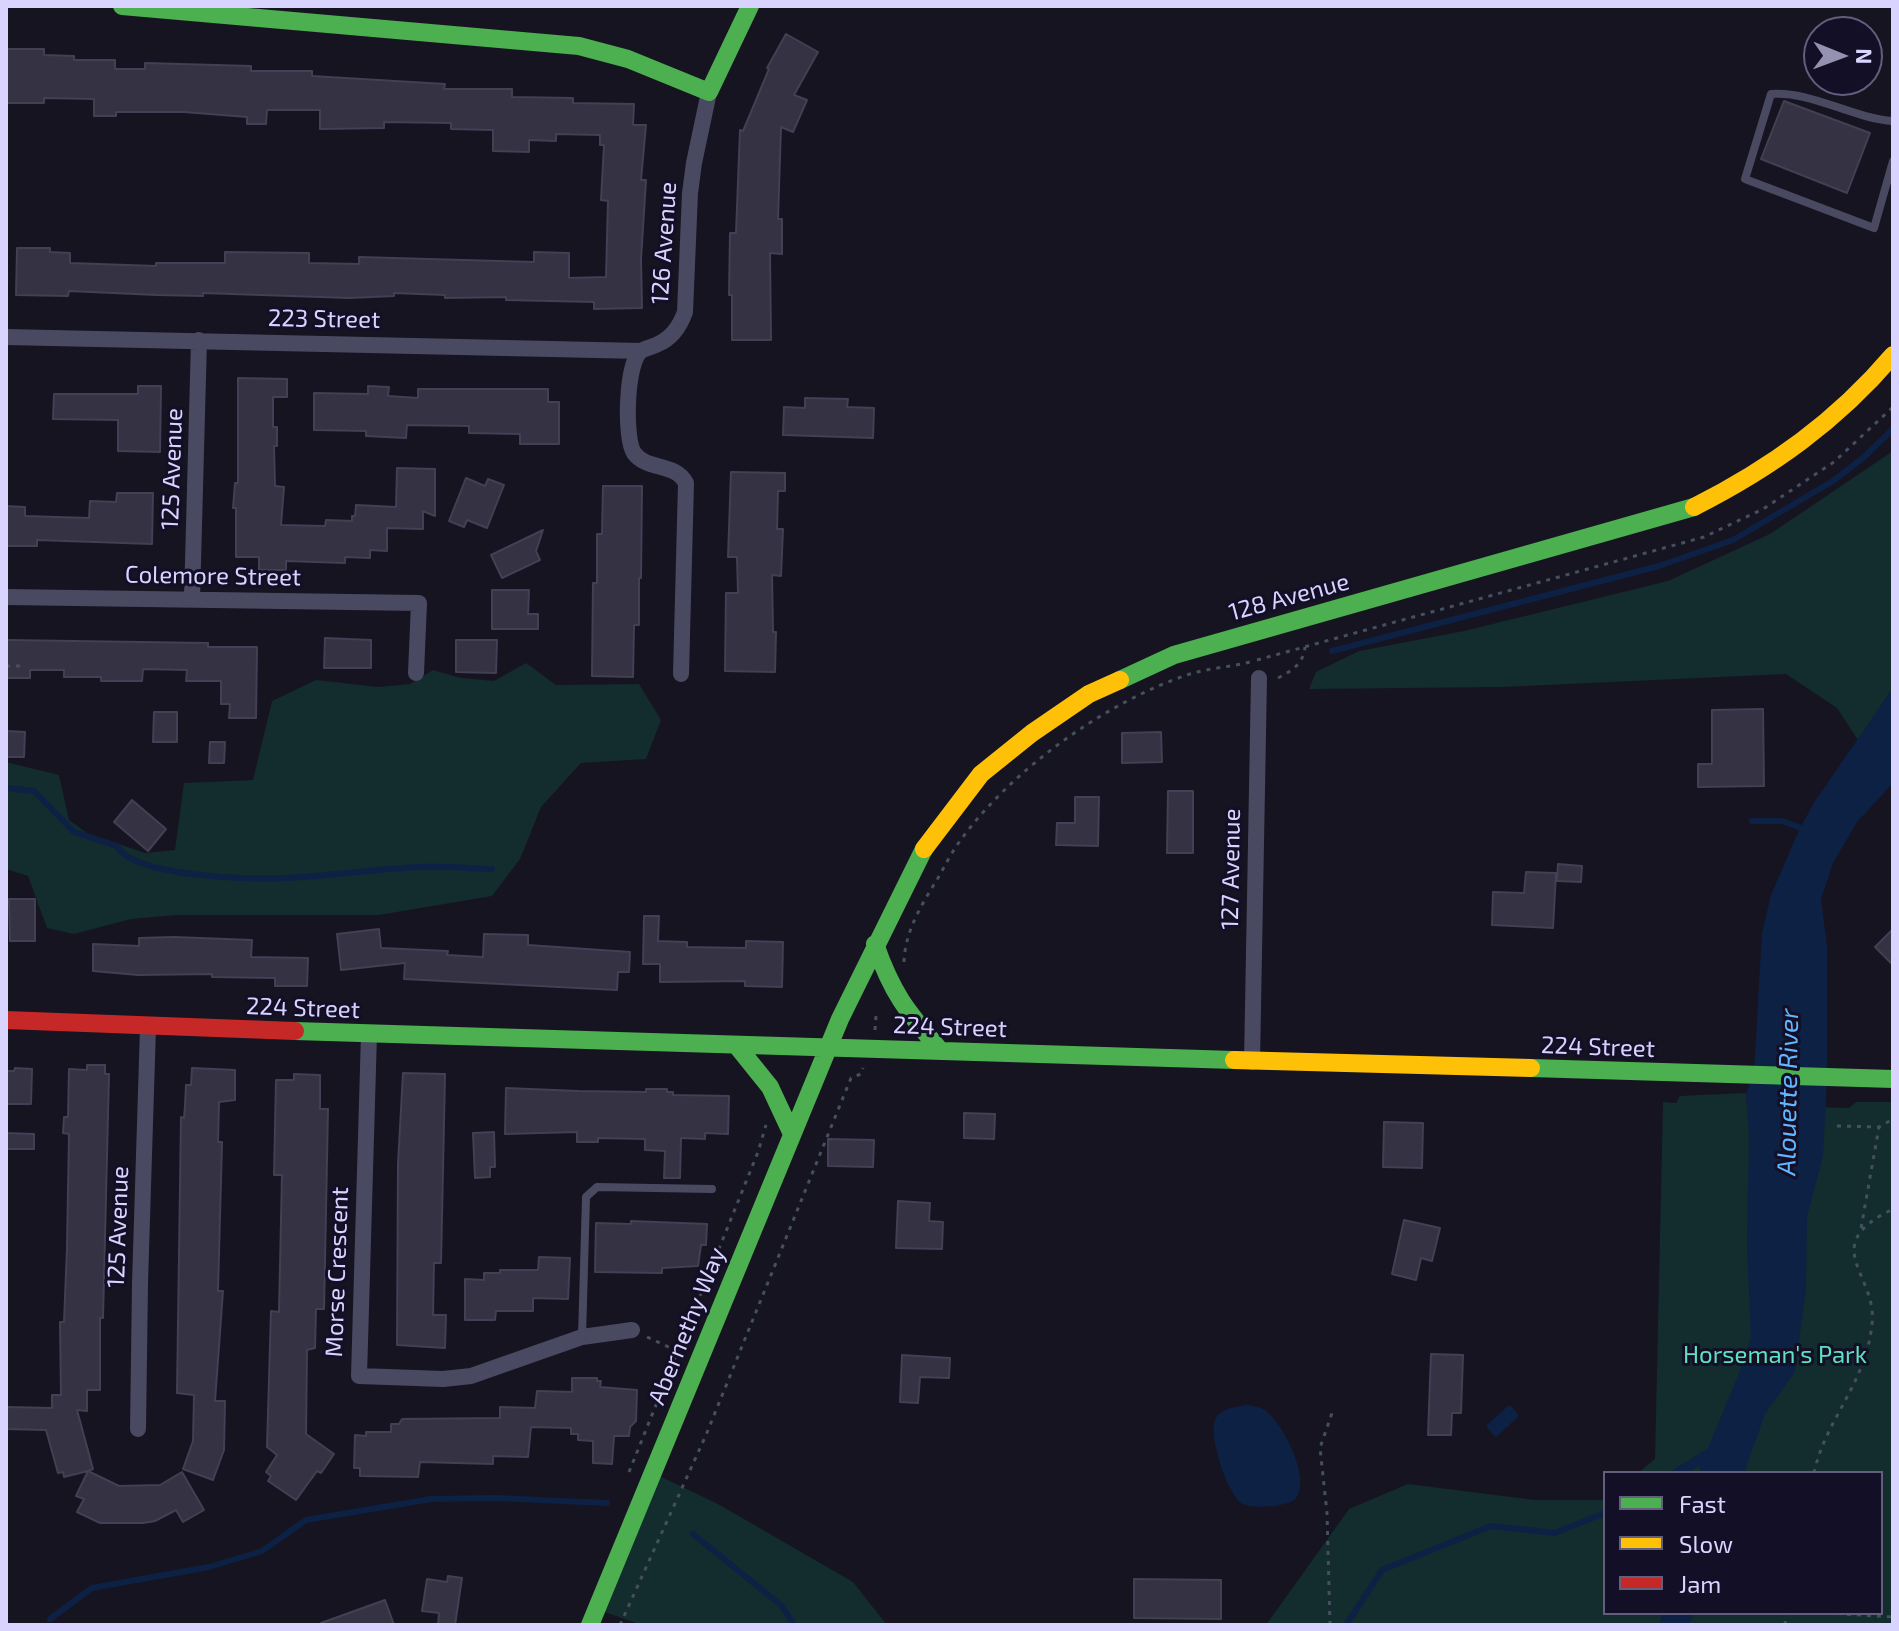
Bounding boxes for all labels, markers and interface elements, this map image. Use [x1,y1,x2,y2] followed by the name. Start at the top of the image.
[1803,16,1883,96] north arrow
[1852,48,1878,65] text: N
[645,181,683,305] street label: 126 Avenue
[268,304,380,334] street label: 223 Street
[155,408,189,530] street label: 125 Avenue
[125,560,301,592] street label: Colemore Street
[1226,567,1352,627] street label: 128 Avenue
[1216,808,1246,930] street label: 127 Avenue
[246,992,360,1024] street label: 224 Street
[1771,1008,1805,1176] water label: Alouette River
[893,1011,1007,1043] street label: 224 Street
[1541,1031,1655,1063] street label: 224 Street
[101,1166,135,1288] street label: 125 Avenue
[320,1186,354,1358] street label: Morse Crescent
[642,1243,732,1409] street label: Abernethy Way
[1683,1341,1867,1369] park label: Horseman's Park
[1603,1471,1883,1615] legend
[1679,1489,1726,1518] text: Fast
[1679,1529,1733,1558] text: Slow
[1679,1569,1721,1598] text: Jam

